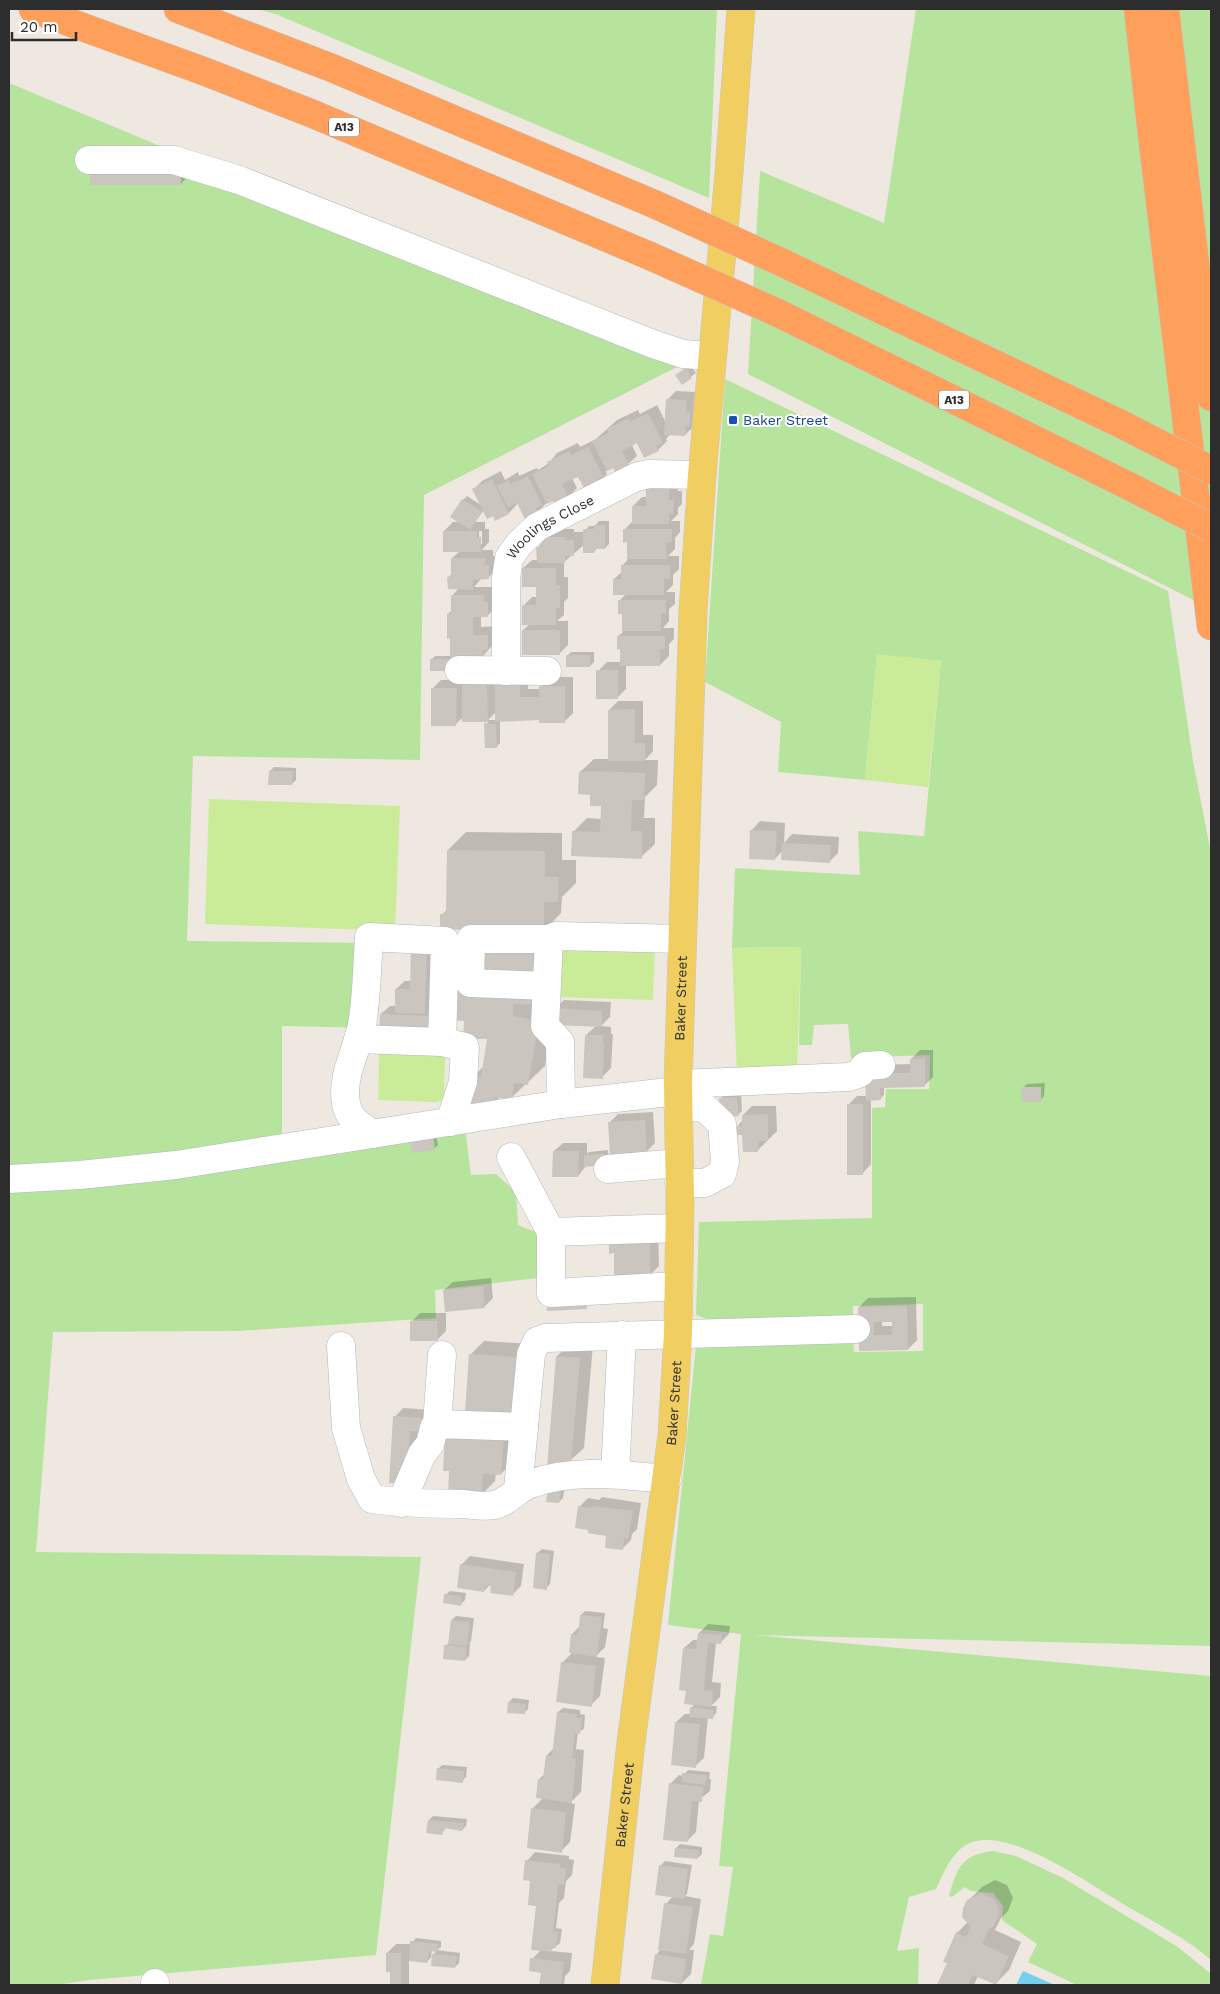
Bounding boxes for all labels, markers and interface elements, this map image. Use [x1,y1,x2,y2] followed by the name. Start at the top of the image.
[12,10,76,42] scale bar
[20,18,58,36] text: 20 m
[329,118,359,136] road number: A13
[939,390,969,410] road number: A13
[743,412,828,428] place label: Baker Street
[727,414,739,426] marker: Baker Street
[503,492,597,562] street label: Woolings Close
[671,955,690,1041] street label: Baker Street
[663,1360,684,1447] street label: Baker Street
[612,1762,637,1848] street label: Baker Street

